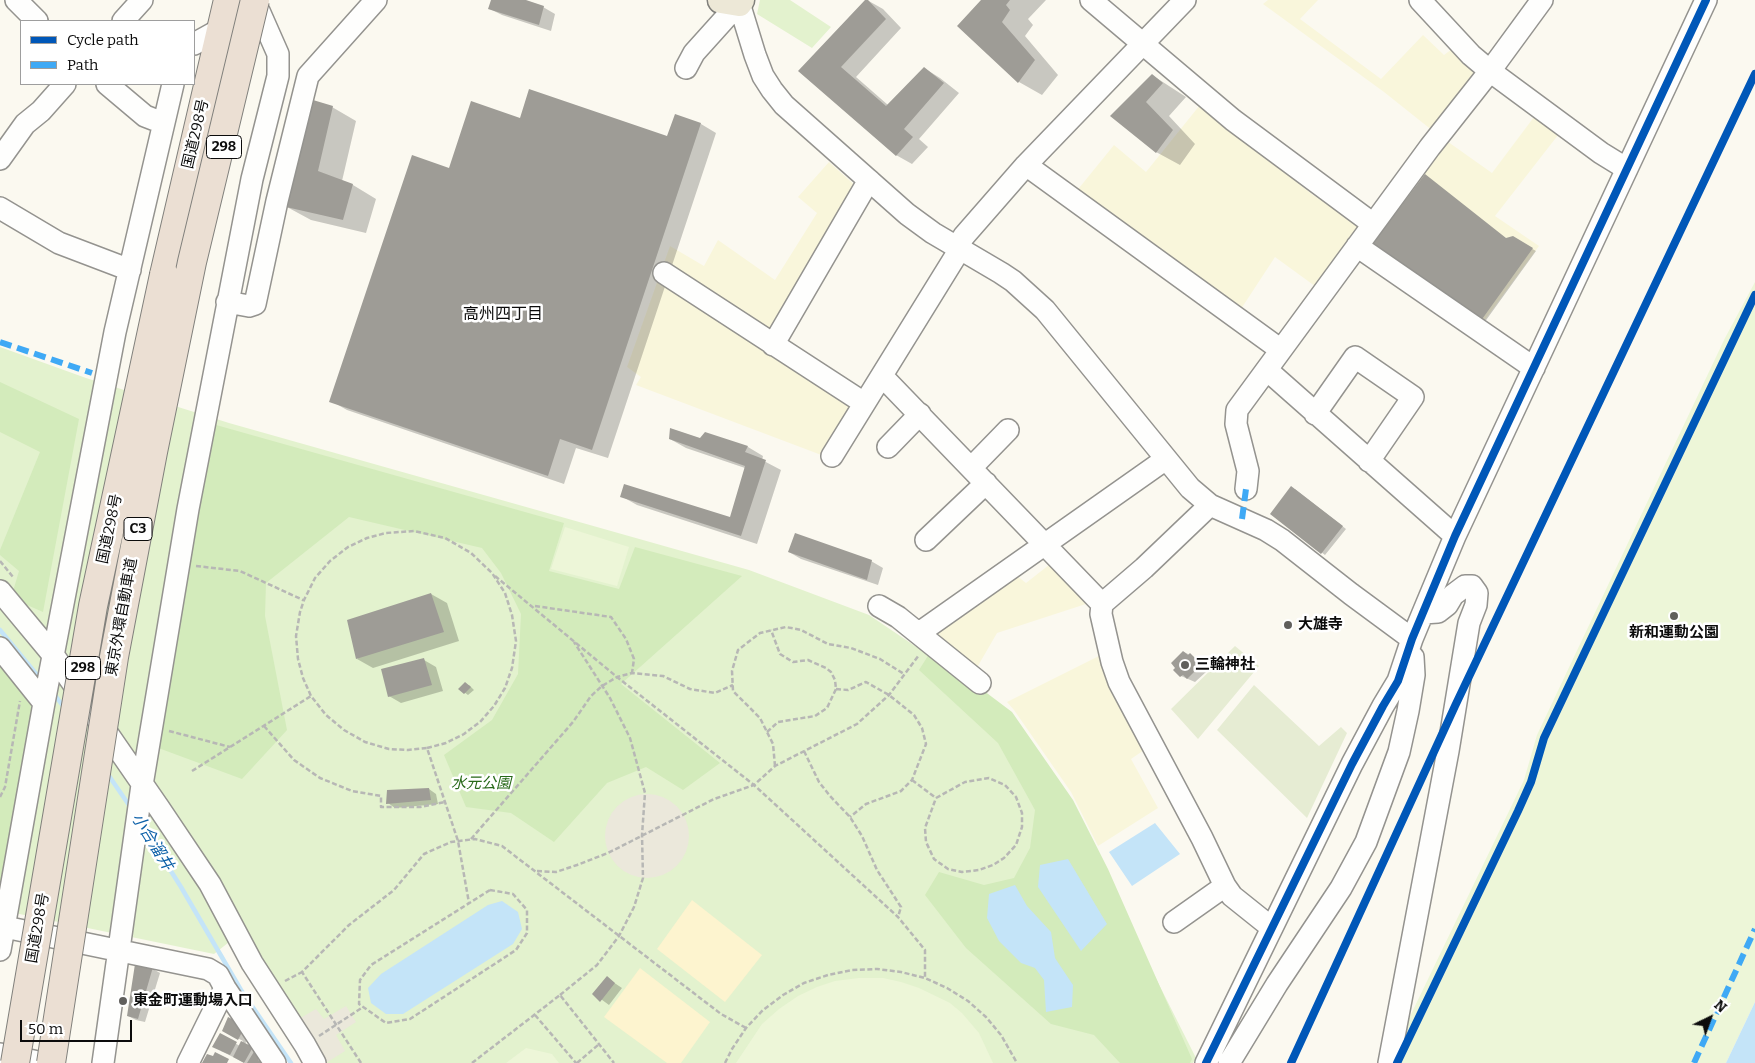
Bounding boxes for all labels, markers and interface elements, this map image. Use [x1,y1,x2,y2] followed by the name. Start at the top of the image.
[20,20,195,85] legend
[67,31,139,49] text: Cycle path
[67,56,98,74] text: Path
[179,97,213,171] street label: 国道298号
[206,136,242,158] road number: 298
[463,305,543,325] district label: 高州四丁目
[94,492,126,566] street label: 国道298号
[124,518,152,540] road number: C3
[103,556,141,678] street label: 東京外環自動車道
[1668,610,1680,622] marker: 新和運動公園
[1298,616,1343,634] place label: 大雄寺
[1282,619,1294,631] marker: 大雄寺
[1629,624,1719,642] place label: 新和運動公園
[66,656,100,680] road number: 298
[1195,656,1255,674] place label: 三輪神社
[1179,659,1191,671] marker: 三輪神社
[451,775,511,793] park label: 水元公園
[127,810,177,874] water label: 小合溜井
[23,891,53,965] street label: 国道298号
[133,992,253,1010] place label: 東金町運動場入口
[1685,993,1735,1043] north arrow
[117,995,129,1007] marker: 東金町運動場入口
[1711,997,1730,1016] text: N
[22,1010,135,1042] scale bar
[28,1020,63,1038] text: 50 m

